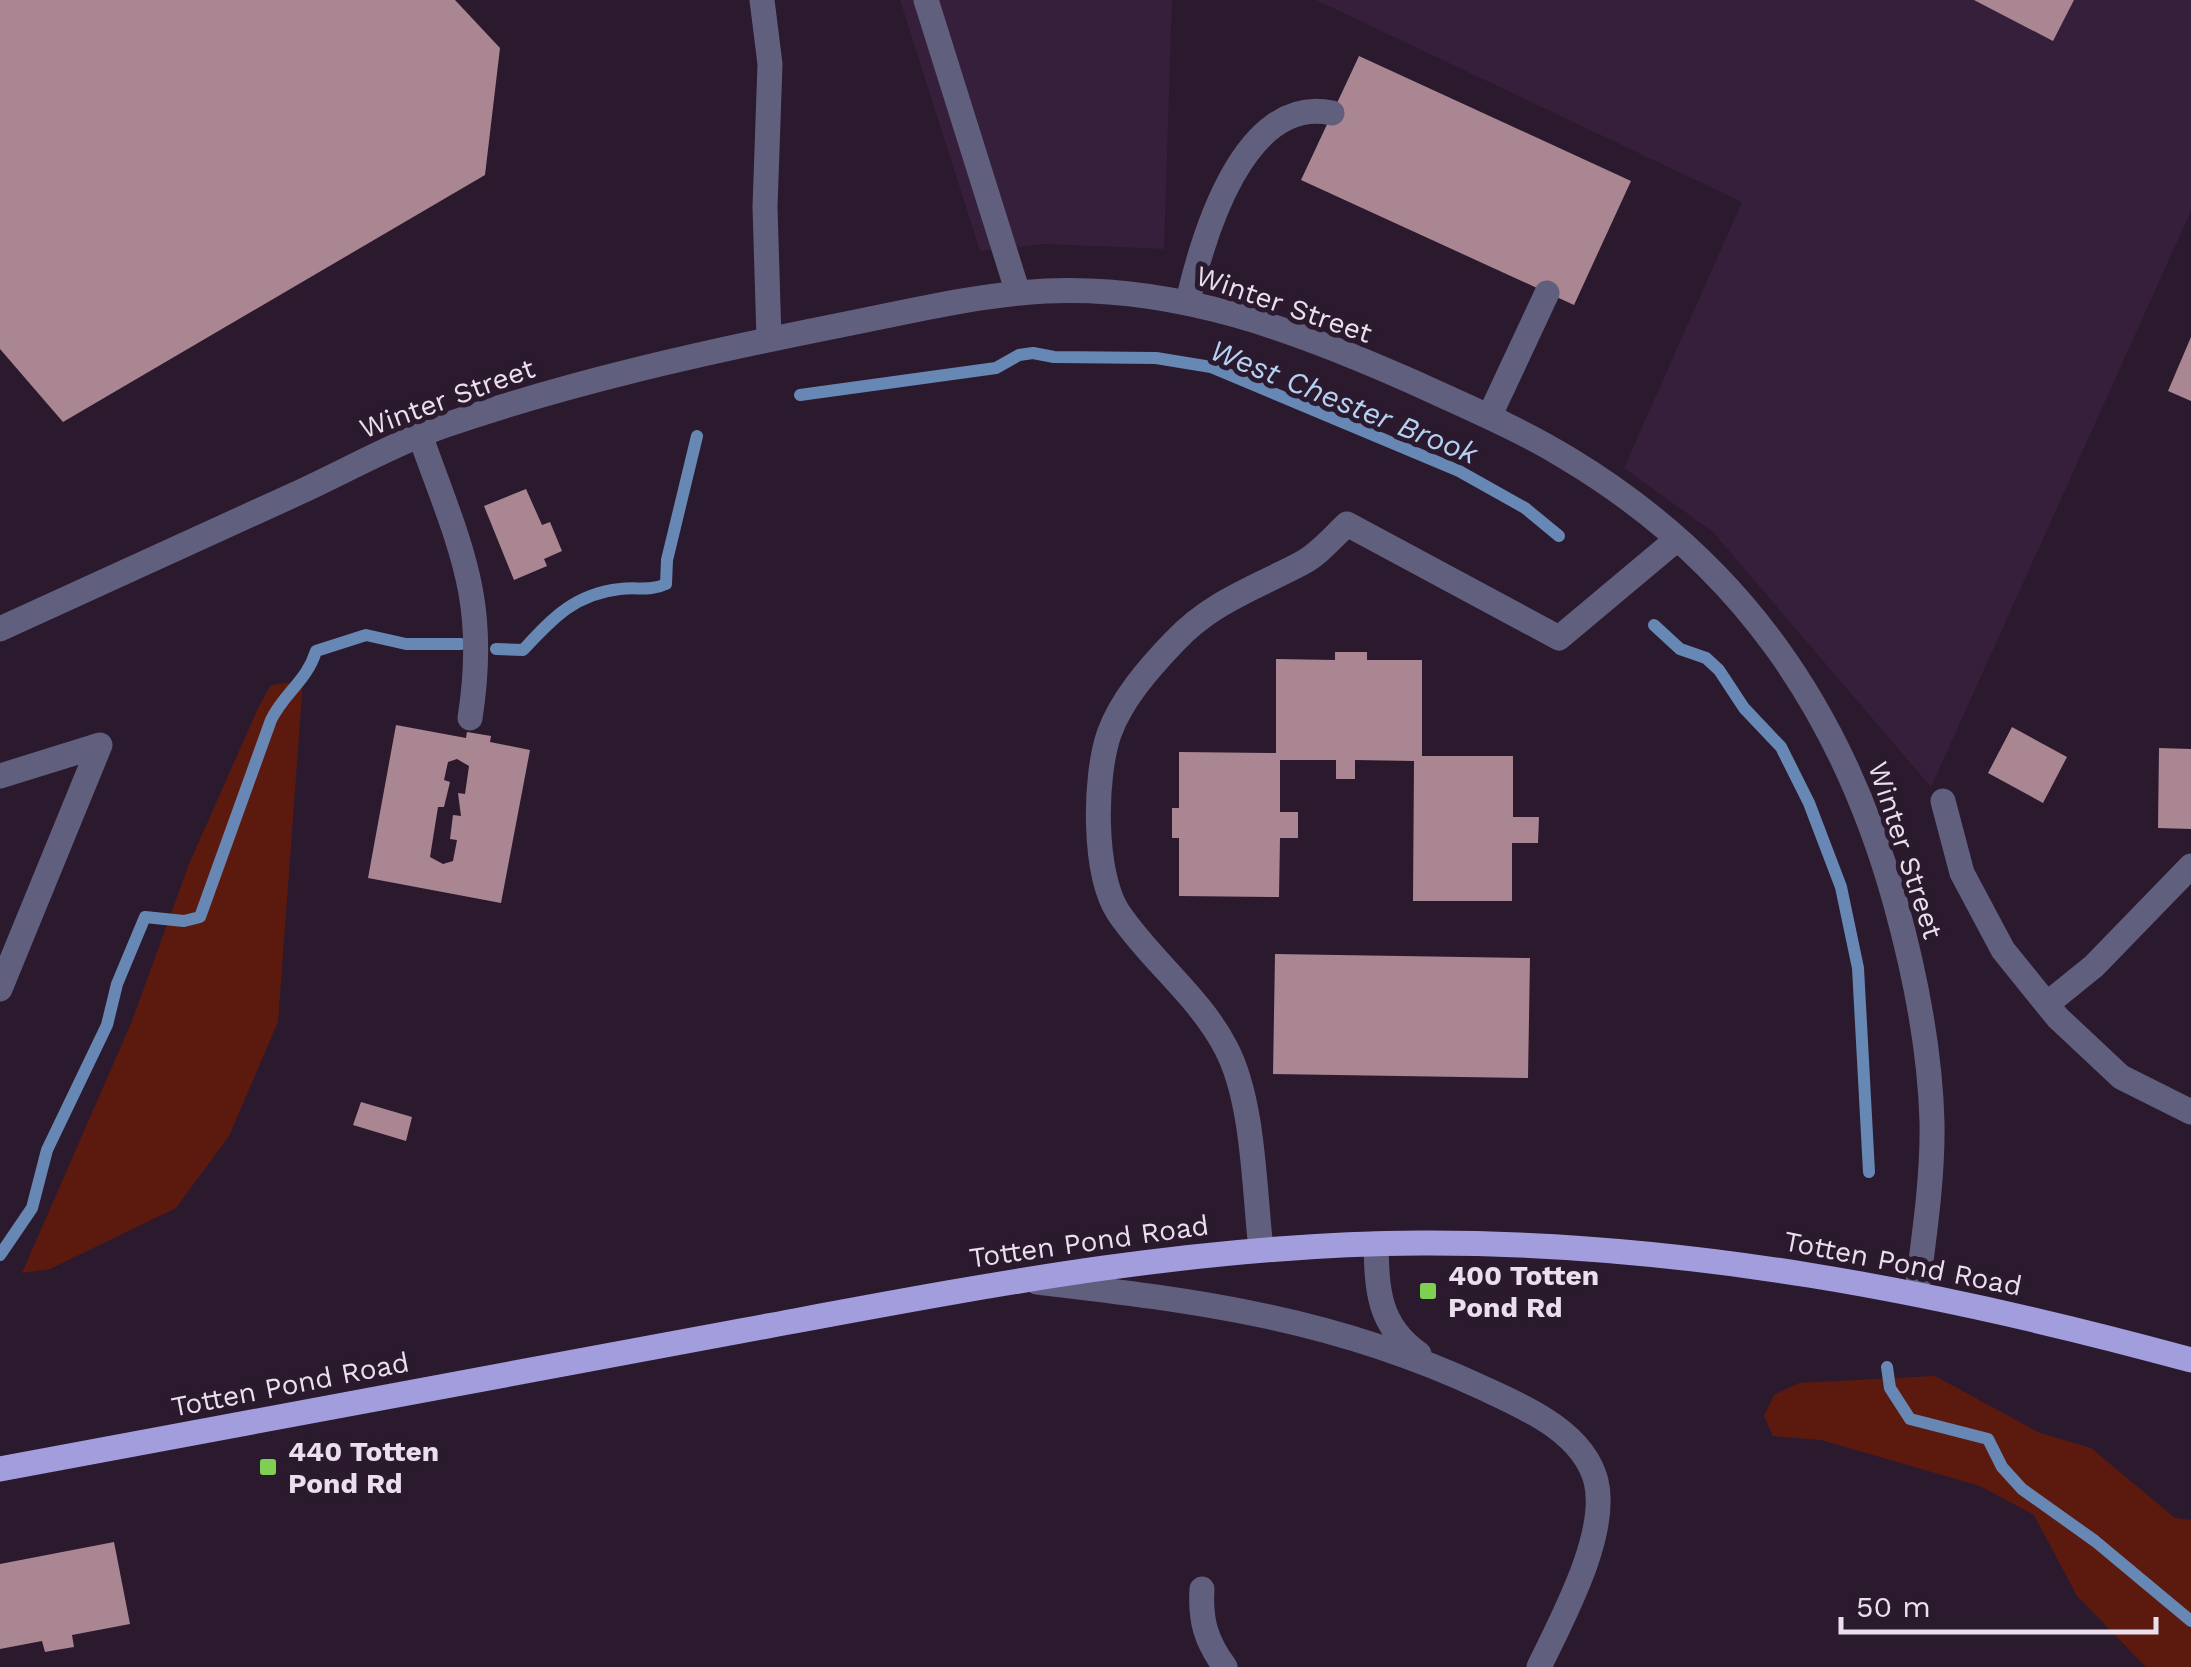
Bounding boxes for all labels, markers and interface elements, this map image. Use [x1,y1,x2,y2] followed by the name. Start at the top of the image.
[1191,259,1376,350] street label: Winter Street
[1205,332,1484,472] water label: West Chester Brook
[355,351,540,445] street label: Winter Street
[1861,758,1950,943] street label: Winter Street
[967,1208,1211,1275] street label: Totten Pond Road
[1781,1224,2025,1303] street label: Totten Pond Road
[1448,1259,1599,1324] place label: 400 Totten Pond Rd
[1417,1280,1439,1302] marker: 400 Totten Pond Rd
[168,1345,412,1424] street label: Totten Pond Road
[288,1435,439,1500] place label: 440 Totten Pond Rd
[257,1456,279,1478] marker: 440 Totten Pond Rd
[1841,1572,2156,1634] scale bar
[1856,1589,1931,1624] text: 50 m

